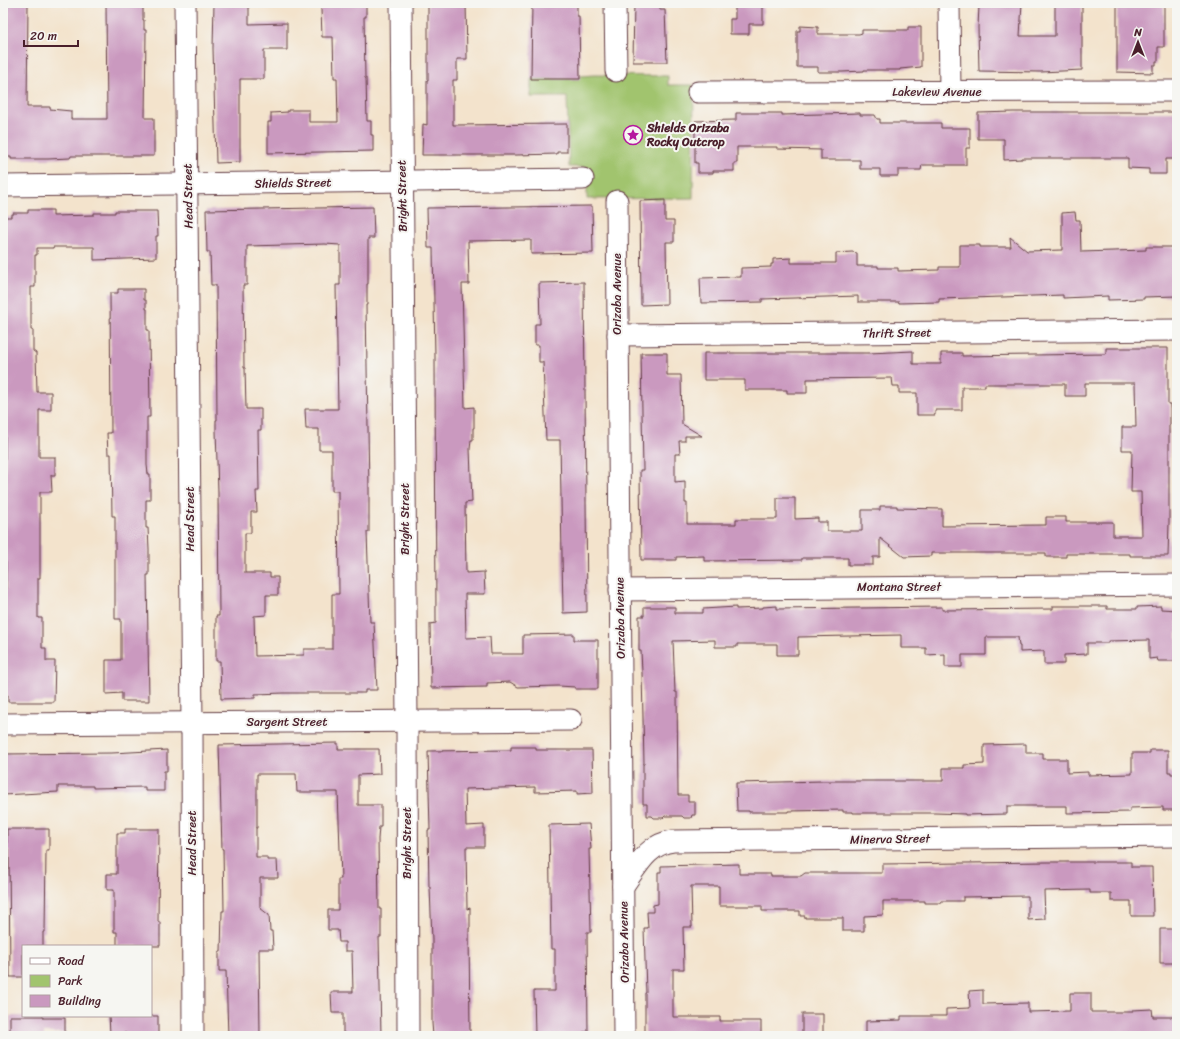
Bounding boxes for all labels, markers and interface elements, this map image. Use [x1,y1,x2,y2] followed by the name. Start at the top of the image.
[24,22,78,48] scale bar
[1118,22,1158,62] north arrow
[1133,23,1142,42] text: N
[30,25,57,47] text: 20 m
[892,81,982,103] street label: Lakeview Avenue
[646,117,730,153] place label: Shields Orizaba Rocky Outcrop
[622,124,644,146] place icon: Shields Orizaba Rocky Outcrop
[390,160,414,232] street label: Bright Street
[176,163,200,229] street label: Head Street
[254,171,332,195] street label: Shields Street
[606,253,628,335] street label: Orizaba Avenue
[862,321,932,345] street label: Thrift Street
[394,483,416,555] street label: Bright Street
[179,486,201,552] street label: Head Street
[857,576,942,598] street label: Montana Street
[608,577,632,659] street label: Orizaba Avenue
[247,711,327,733] street label: Sargent Street
[396,807,418,879] street label: Bright Street
[181,810,203,876] street label: Head Street
[850,827,931,851] street label: Minerva Street
[612,901,636,983] street label: Orizaba Avenue
[22,945,152,1017] legend
[58,950,85,972] text: Road
[58,970,83,992] text: Park
[58,990,101,1012] text: Building

